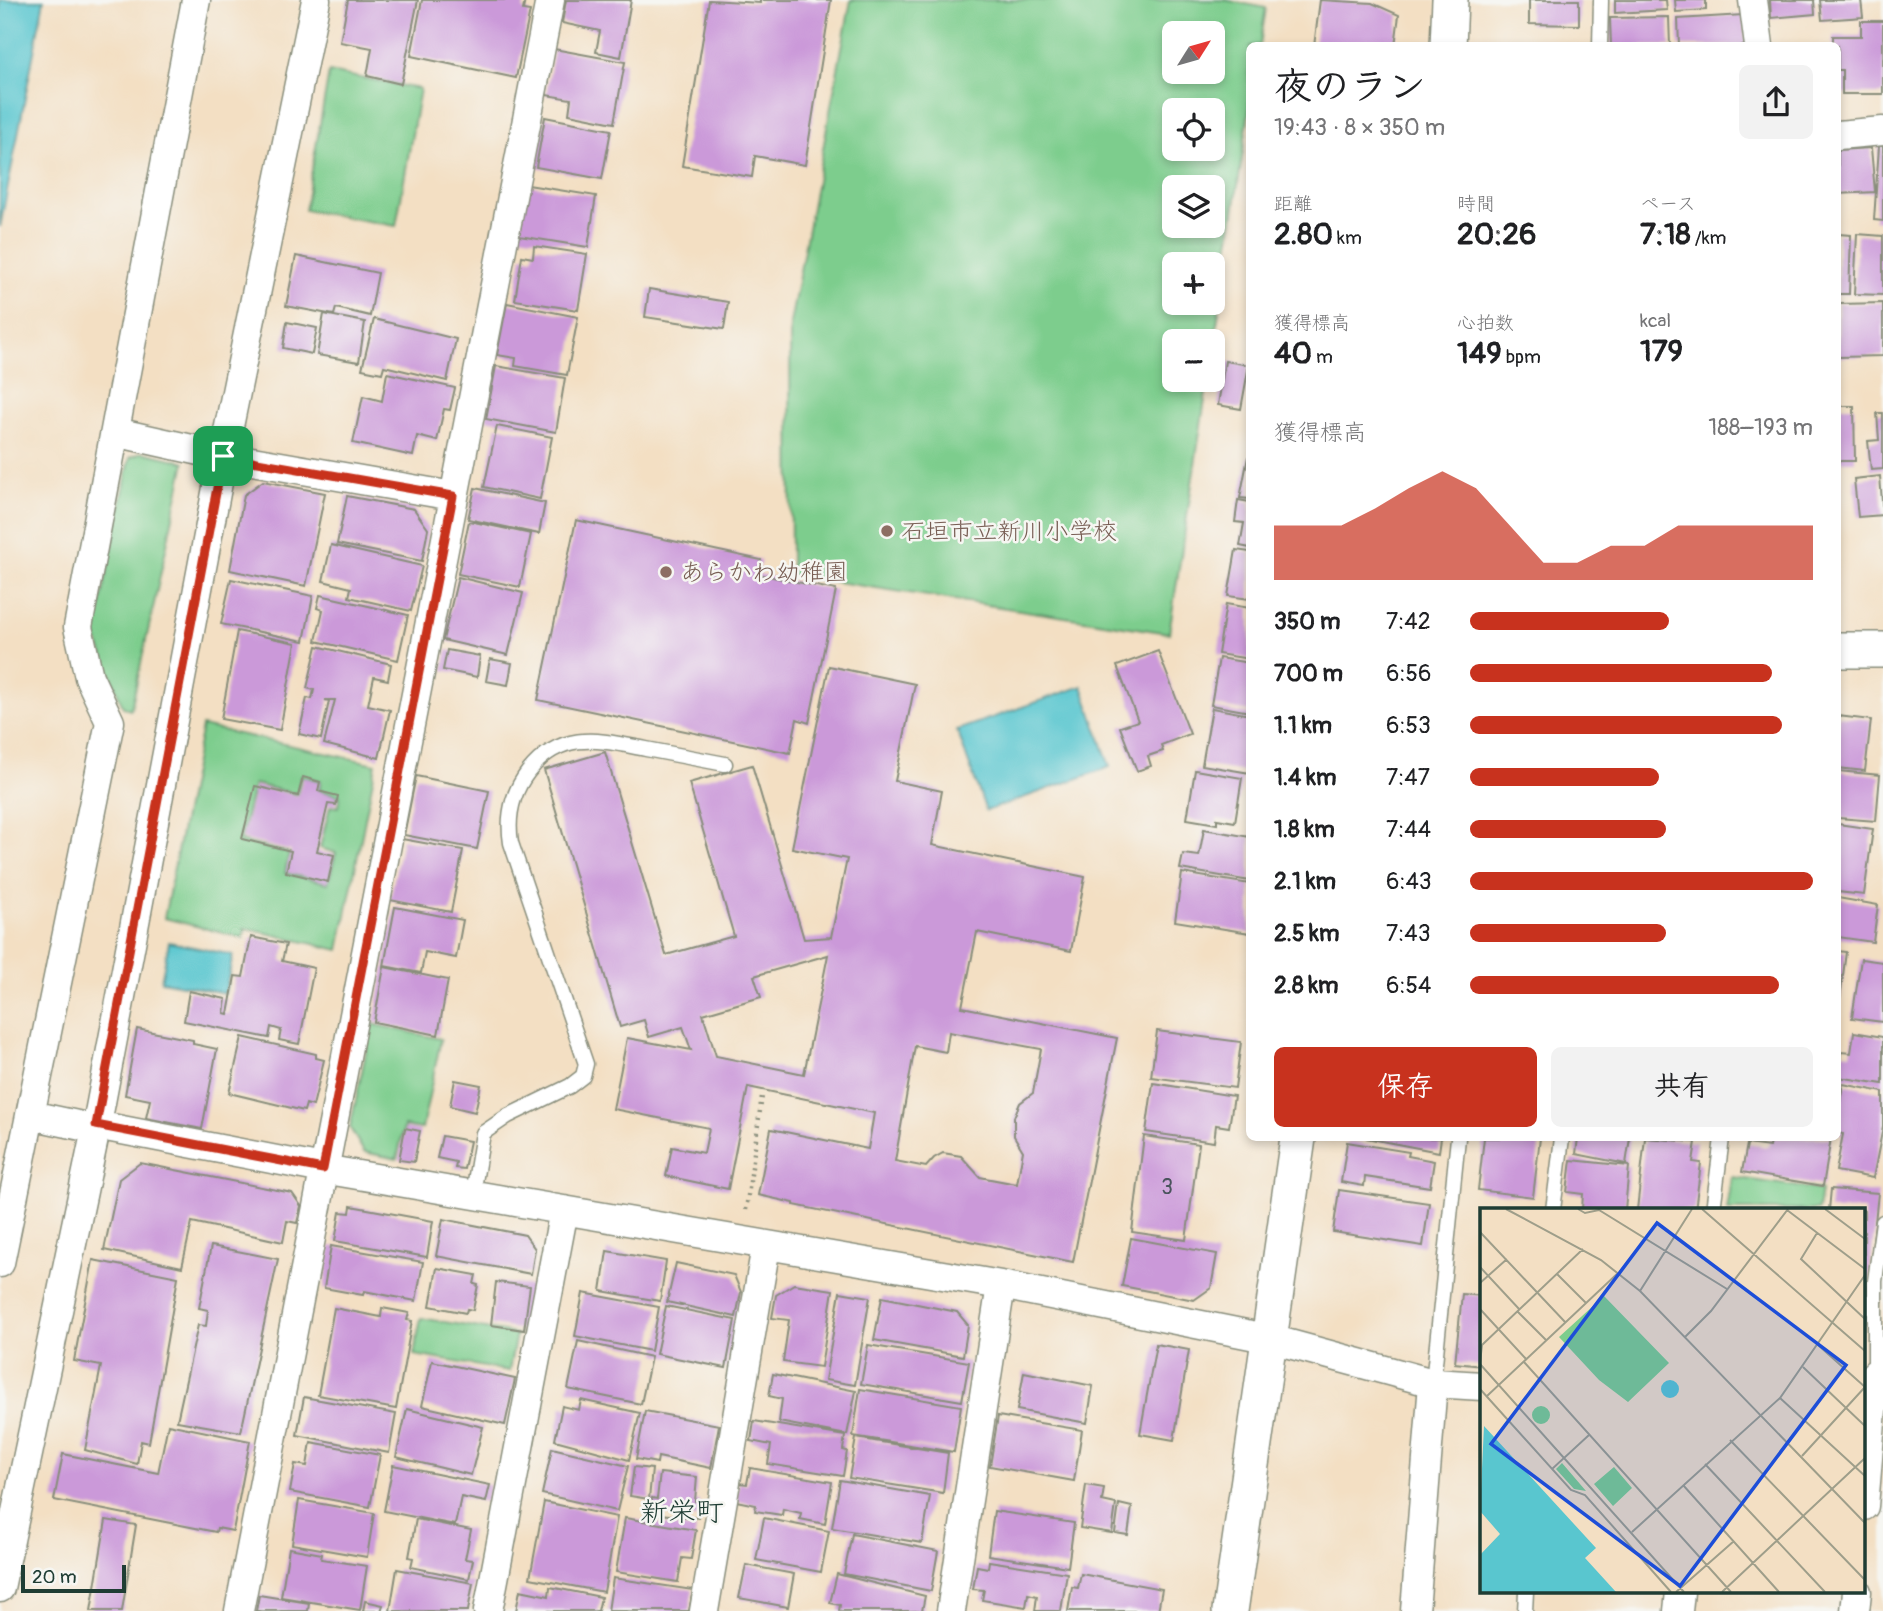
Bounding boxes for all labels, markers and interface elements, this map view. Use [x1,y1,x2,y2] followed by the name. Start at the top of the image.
[1162,21,1225,84] north arrow
[1162,21,1225,392] map controls
[1274,63,1426,111] text: 夜のラン
[1739,65,1813,139] button: share
[1162,98,1225,161] button: locate
[1274,113,1445,142] text: 19:43 · 8 × 350 m
[1162,175,1225,238] button: layers
[1274,192,1312,216] text: 距離
[1457,192,1495,216] text: 時間
[1640,192,1696,216] text: ペース
[1274,216,1333,253] text: 2.80
[1457,216,1537,253] text: 20:26
[1640,216,1691,253] text: 7:18
[1333,226,1362,250] text: km
[1691,226,1726,250] text: /km
[1162,252,1225,315] button: +
[1640,309,1671,333] text: kcal
[1274,311,1350,335] text: 獲得標高
[1457,311,1514,335] text: 心拍数
[1162,329,1225,392] button: −
[1640,333,1683,370] text: 179
[1274,335,1312,372] text: 40
[1457,335,1502,372] text: 149
[1312,345,1333,369] text: m
[1502,345,1541,369] text: bpm
[1708,413,1813,442] text: 188–193 m
[1274,418,1366,447] text: 獲得標高
[193,426,253,486] pin
[204,437,242,475] icon: arrive
[901,517,1117,546] place label: 石垣市立新川小学校
[879,523,895,539] marker: 石垣市立新川小学校
[680,558,848,587] place label: あらかわ幼稚園
[658,564,674,580] marker: あらかわ幼稚園
[1274,607,1340,636] text: 350 m
[1386,607,1431,636] text: 7:42
[1274,659,1343,688] text: 700 m
[1386,659,1431,688] text: 6:56
[1274,711,1332,740] text: 1.1 km
[1386,711,1431,740] text: 6:53
[1274,763,1336,792] text: 1.4 km
[1386,763,1430,792] text: 7:47
[1274,815,1335,844] text: 1.8 km
[1386,815,1431,844] text: 7:44
[1274,867,1336,896] text: 2.1 km
[1386,867,1432,896] text: 6:43
[1274,919,1339,948] text: 2.5 km
[1386,919,1430,948] text: 7:43
[1274,971,1339,1000] text: 2.8 km
[1386,971,1431,1000] text: 6:54
[1274,1047,1537,1127] button: 保存
[1551,1047,1813,1127] button: 共有
[1161,1174,1173,1201] house number: 3
[1480,1208,1866,1594] inset map
[640,1495,724,1530] district label: 新栄町
[21,1562,126,1594] scale bar
[32,1565,77,1589] text: 20 m

